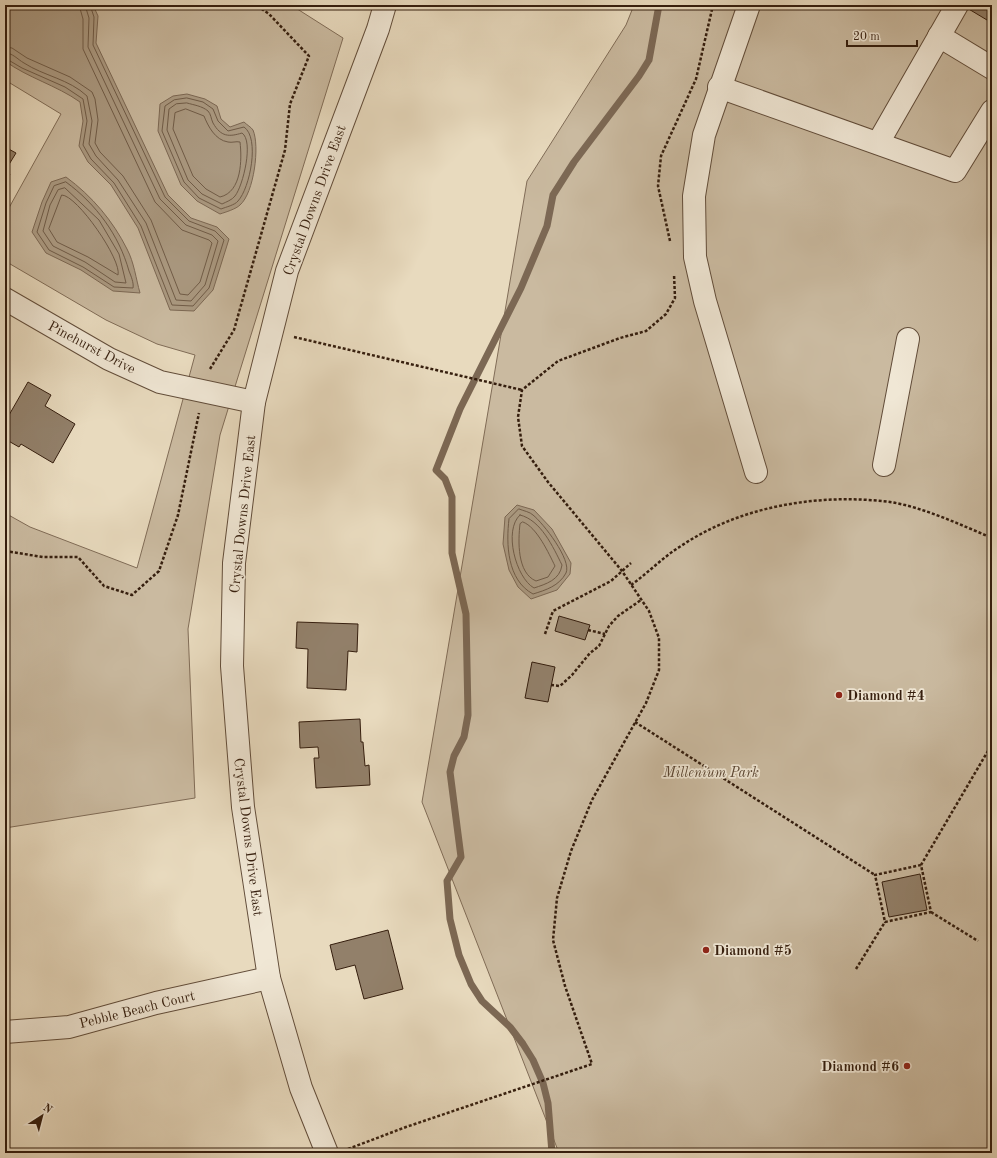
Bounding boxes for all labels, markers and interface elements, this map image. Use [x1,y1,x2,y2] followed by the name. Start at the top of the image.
[847,22,917,48] scale bar
[853,31,880,43] text: 20 m
[281,123,349,278] street label: Crystal Downs Drive East
[46,319,137,377] street label: Pinehurst Drive
[228,434,258,594] street label: Crystal Downs Drive East
[847,689,925,703] place label: Diamond #4
[834,690,844,700] marker: Diamond #4
[231,757,265,917] street label: Crystal Downs Drive East
[662,766,759,780] park label: Millenium Park
[714,944,792,958] place label: Diamond #5
[701,945,711,955] marker: Diamond #5
[78,989,197,1031] street label: Pebble Beach Court
[821,1060,899,1074] place label: Diamond #6
[902,1061,912,1071] marker: Diamond #6
[22,1096,62,1136] north arrow
[40,1102,54,1116] text: N

